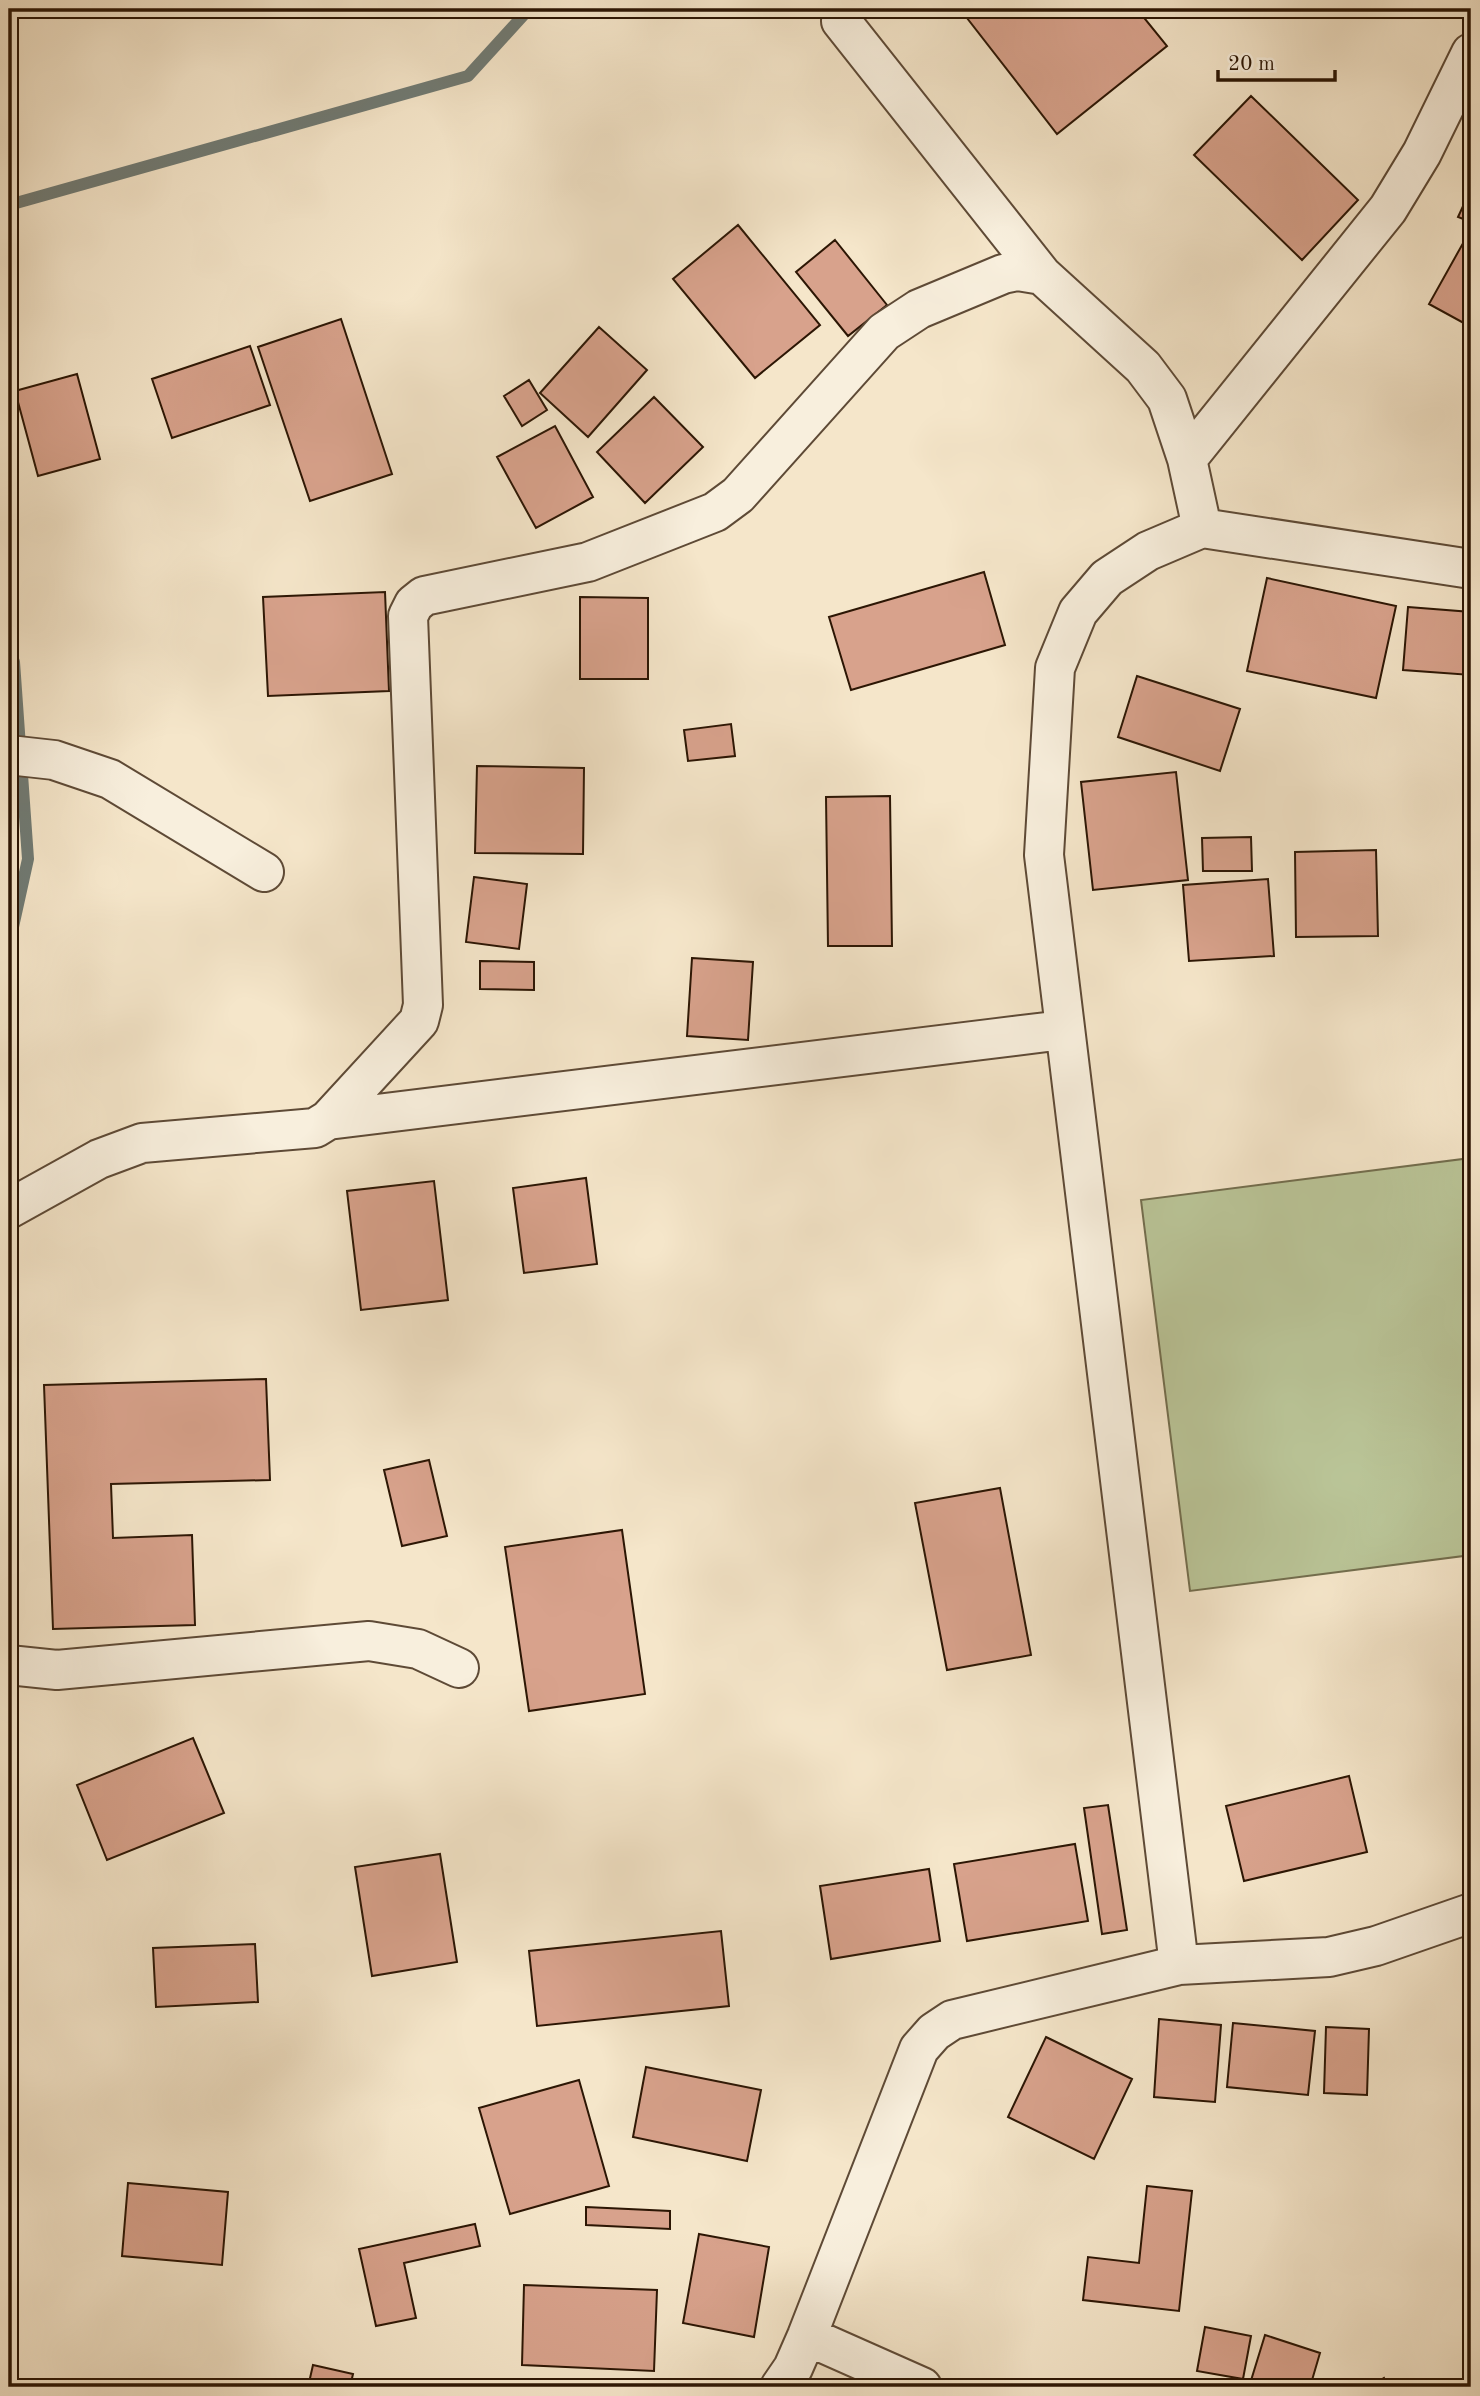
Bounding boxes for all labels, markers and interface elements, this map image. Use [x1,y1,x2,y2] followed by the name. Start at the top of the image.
[1218,38,1335,82] scale bar
[1228,54,1275,75] text: 20 m

